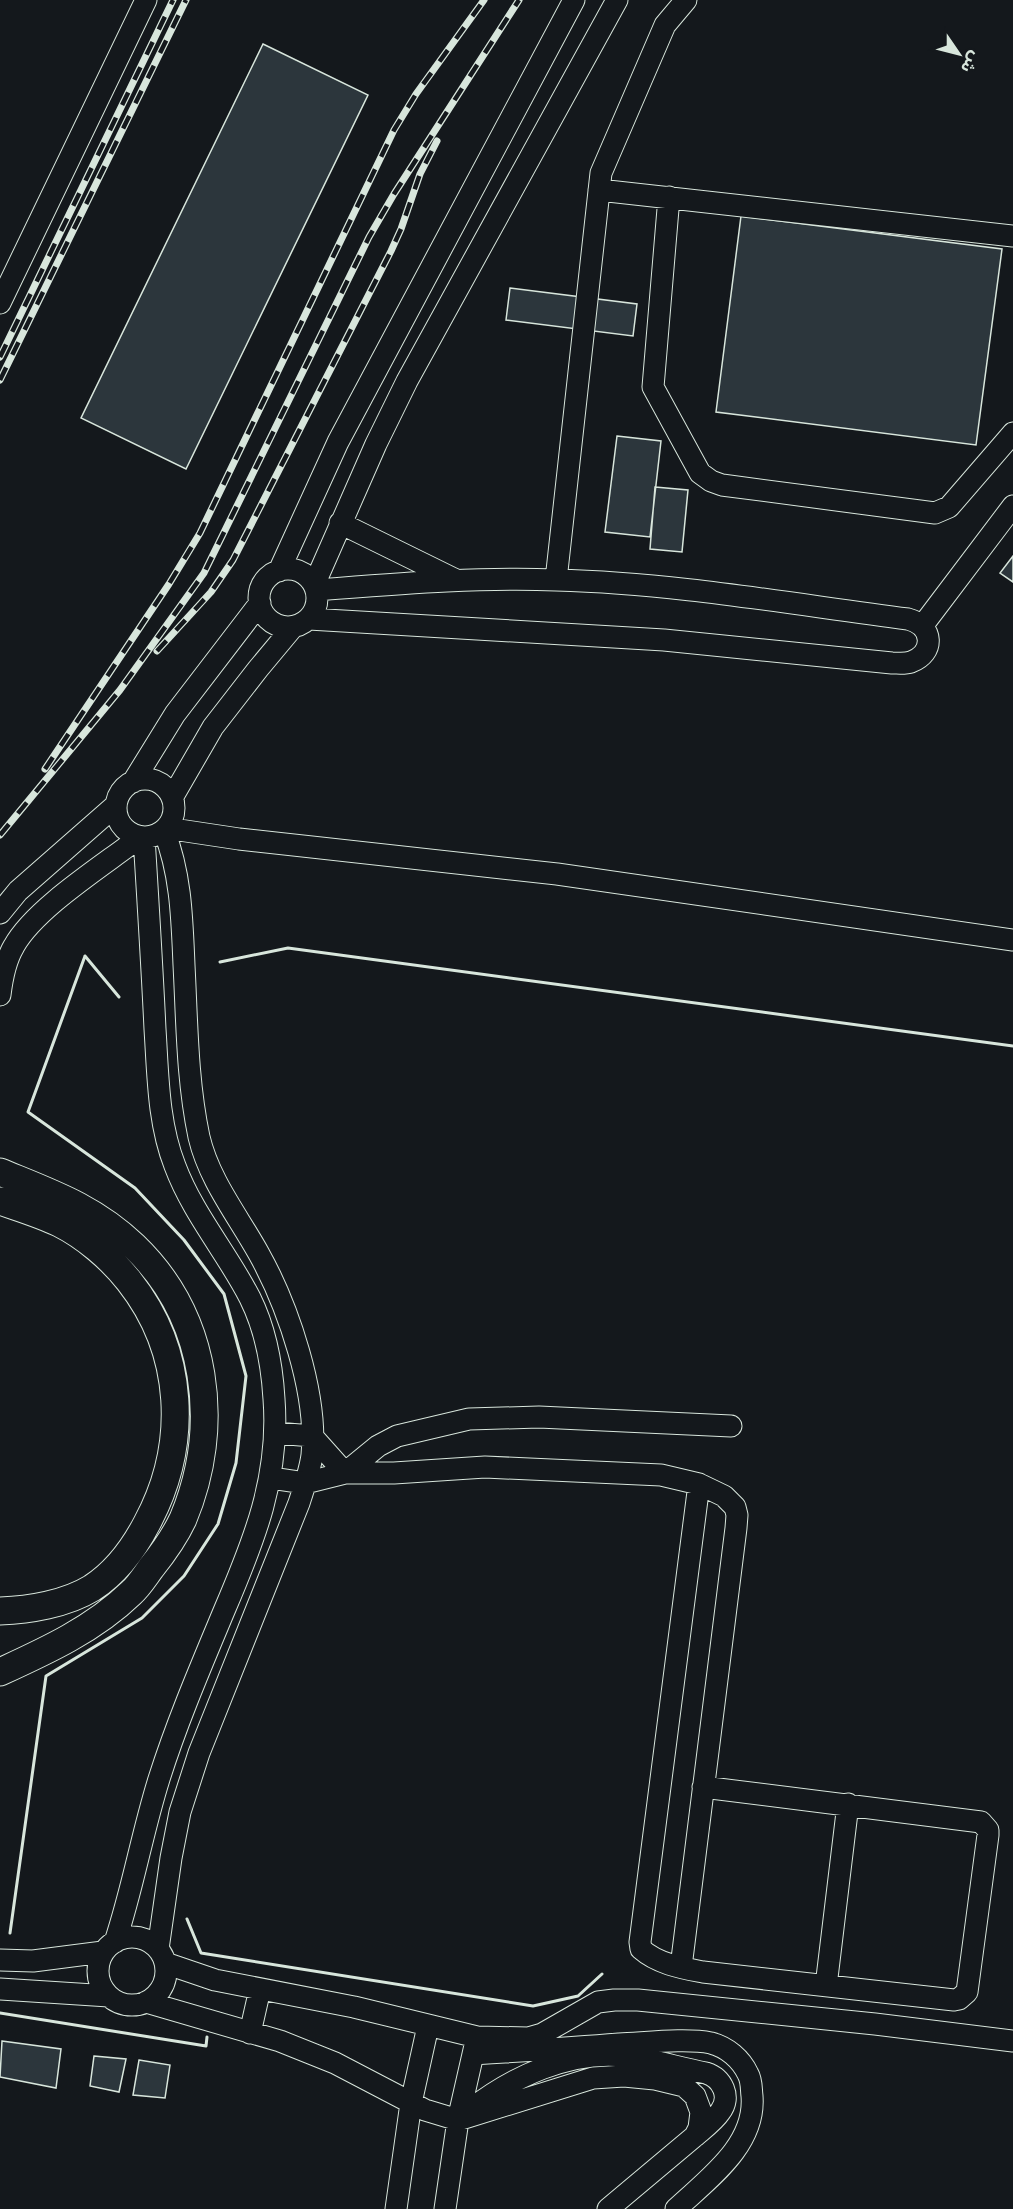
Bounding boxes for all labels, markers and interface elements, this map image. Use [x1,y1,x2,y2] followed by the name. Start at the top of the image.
[929,24,989,84] north arrow
[956,47,985,77] text: ش

